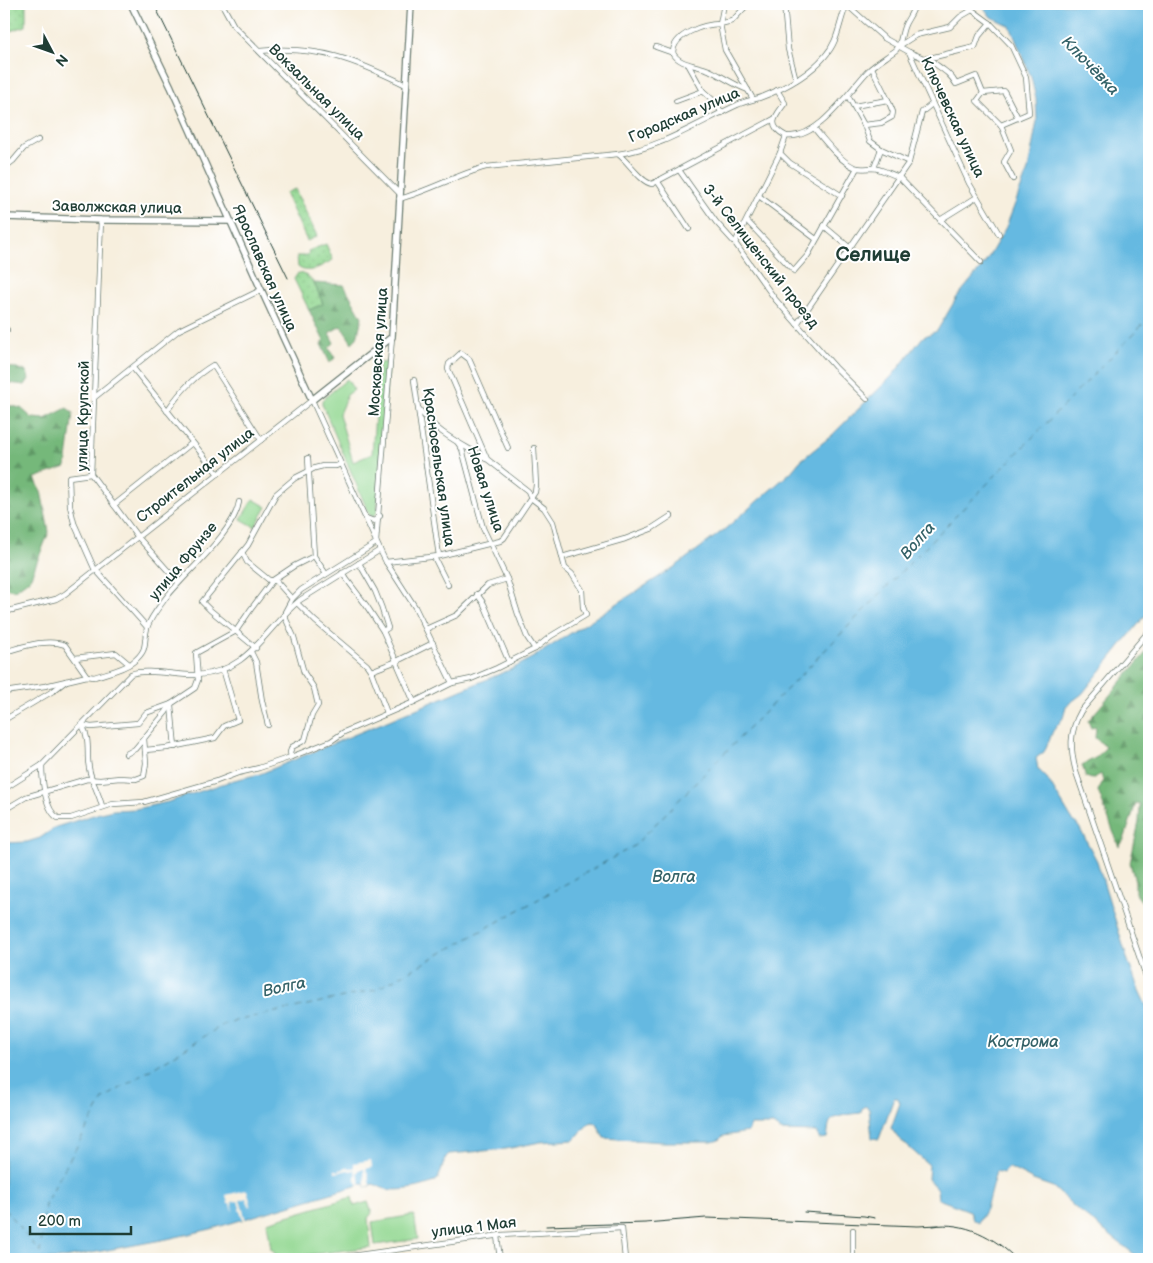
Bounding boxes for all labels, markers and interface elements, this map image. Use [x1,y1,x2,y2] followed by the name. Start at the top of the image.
[28,28,78,78] north arrow
[1057,33,1123,100] water label: Ключёвка
[264,40,369,145] street label: Вокзальная улица
[52,51,71,70] text: N
[916,54,989,181] street label: Ключевская улица
[626,83,743,147] street label: Городская улица
[698,180,823,332] street label: 3-й Селищенский проезд
[52,197,182,218] street label: Заволжская улица
[228,202,301,335] street label: Ярославская улица
[835,243,911,267] district label: Селище
[365,287,392,417] street label: Московская улица
[73,360,94,472] street label: улица Крупской
[418,386,459,548] street label: Красносельская улица
[133,423,258,527] street label: Строительная улица
[463,444,508,535] street label: Новая улица
[145,518,222,604] street label: улица Фрунзе
[897,519,940,563] water label: Волга
[652,868,696,887] water label: Волга
[261,974,308,1001] water label: Волга
[987,1033,1059,1052] water label: Кострома
[30,1203,131,1235] scale bar
[38,1212,81,1231] text: 200 m
[431,1213,517,1242] street label: улица 1 Мая

